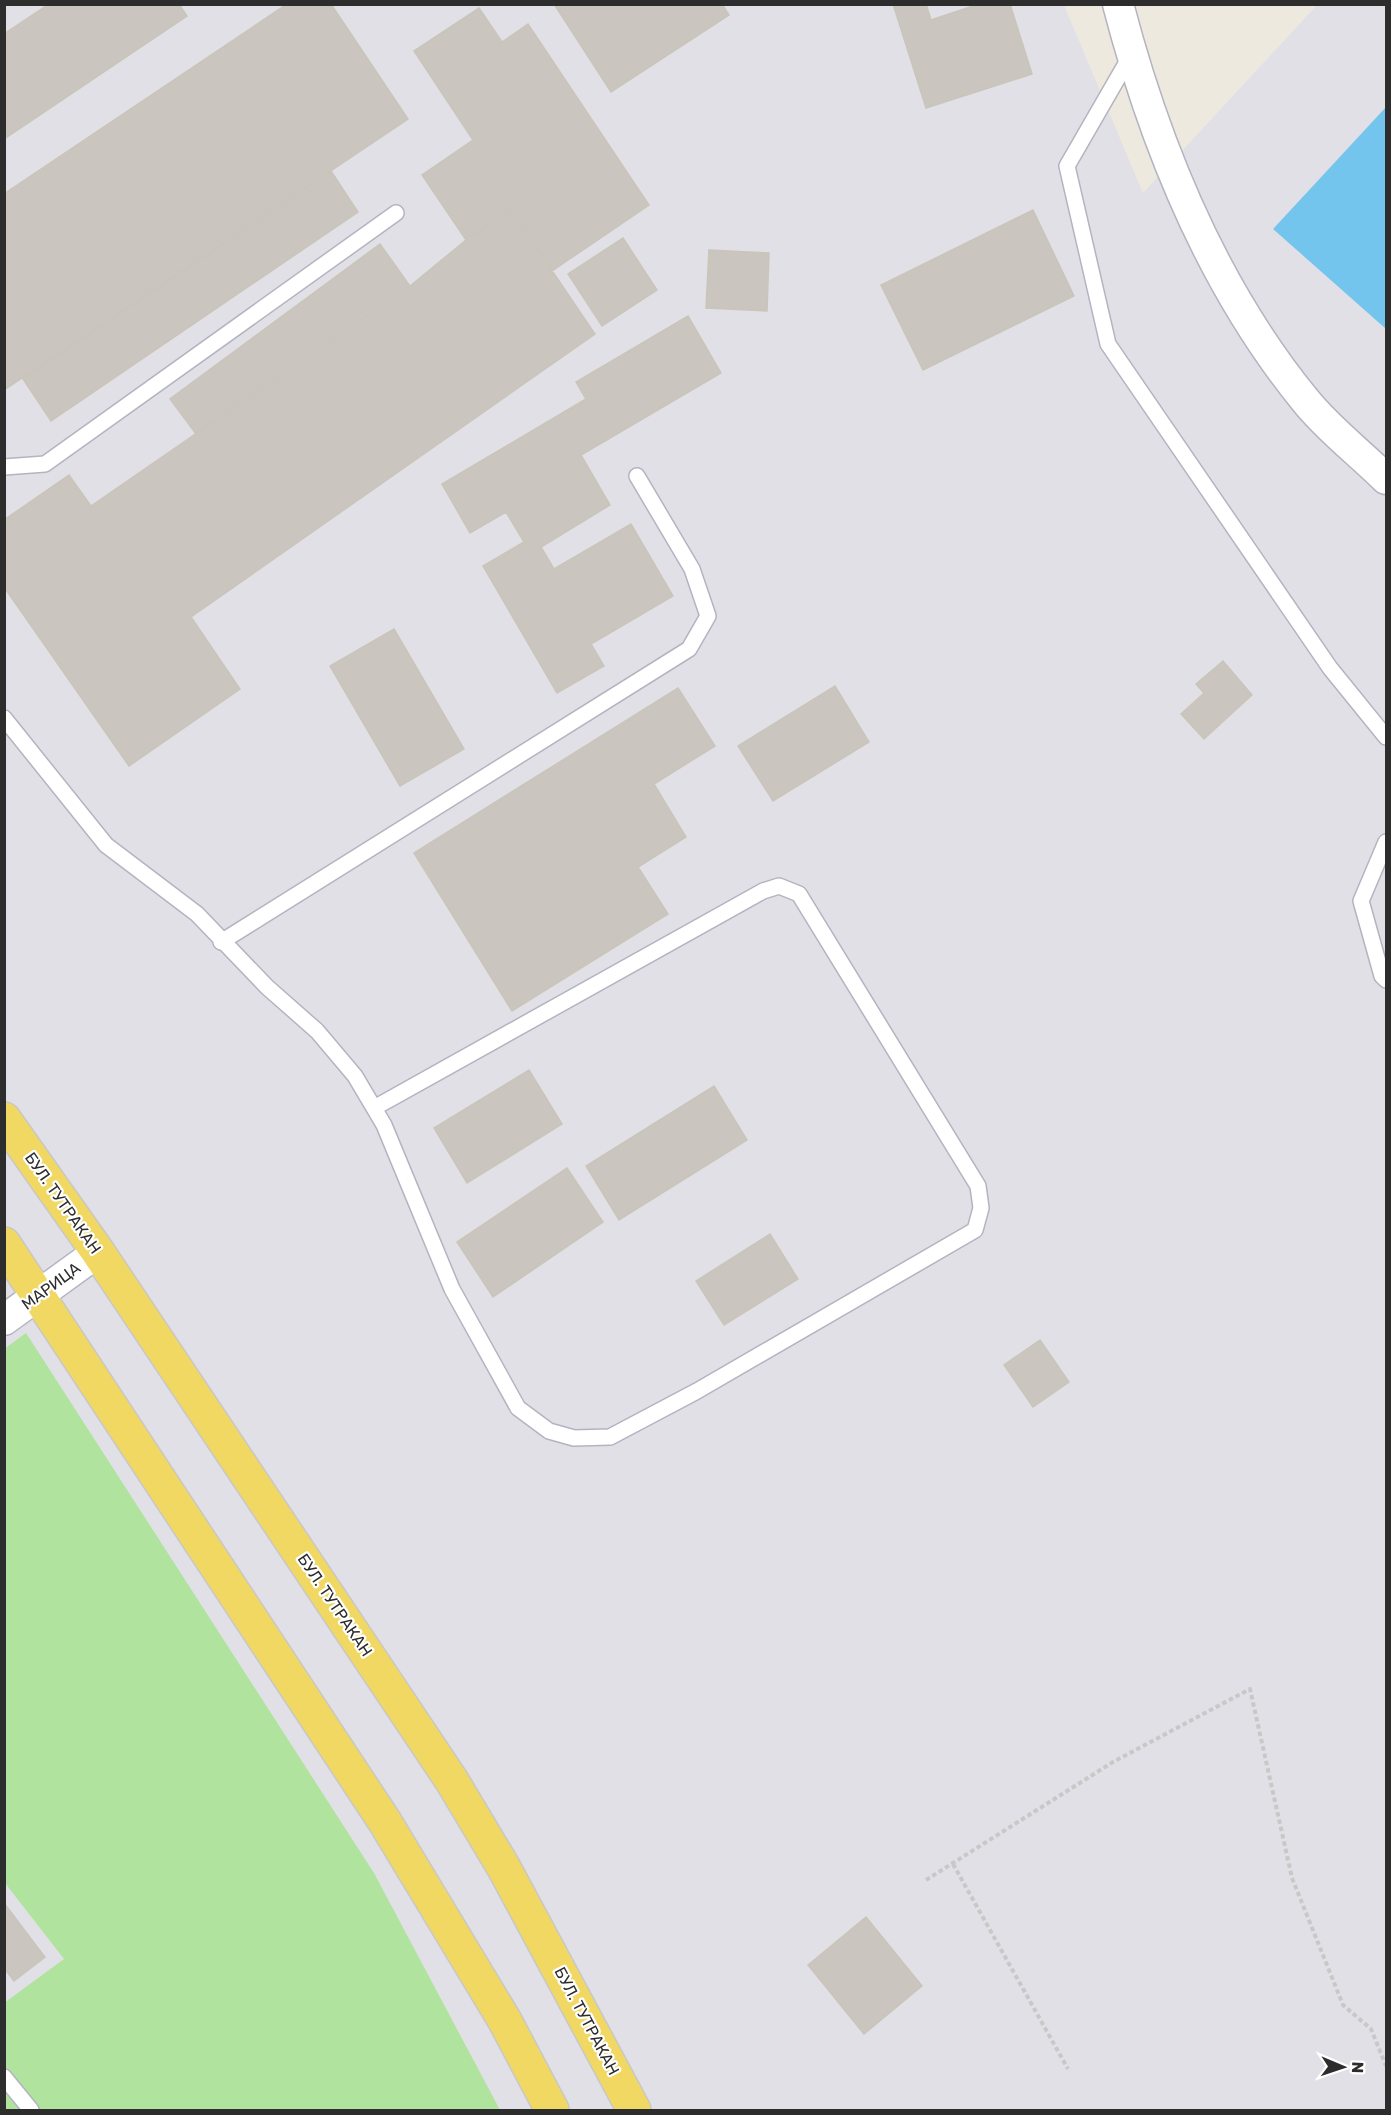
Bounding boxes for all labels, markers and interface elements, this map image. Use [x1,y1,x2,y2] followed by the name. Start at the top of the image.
[21,1149,105,1257] street label: БУЛ. ТУТРАКАН
[18,1258,84,1314] street label: МАРИЦА
[294,1550,376,1660] street label: БУЛ. ТУТРАКАН
[551,1964,623,2078] street label: БУЛ. ТУТРАКАН
[1313,2037,1373,2097] north arrow
[1348,2061,1367,2074] text: N

